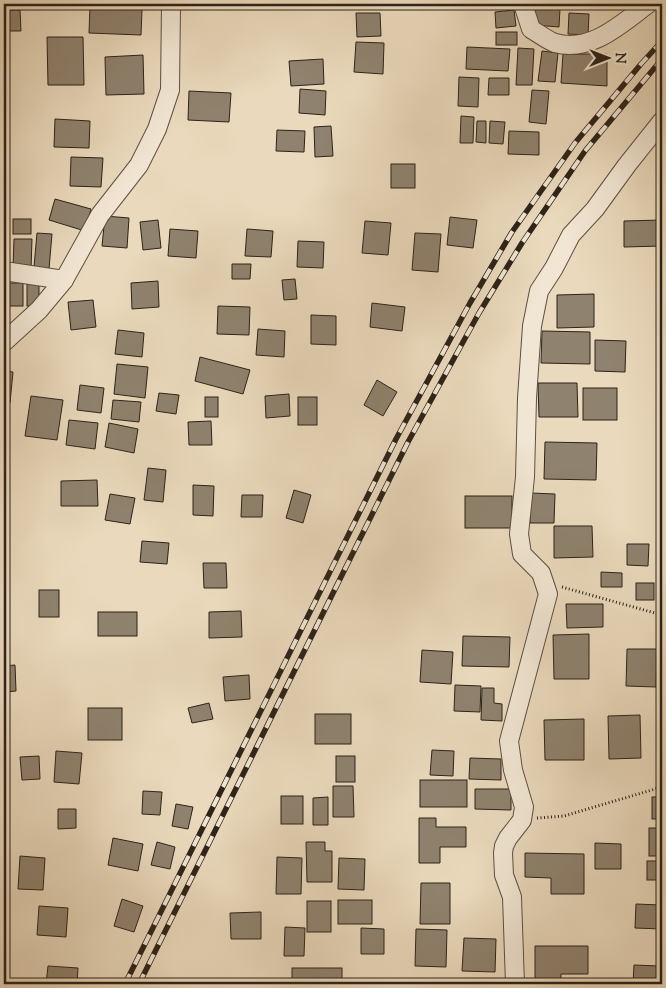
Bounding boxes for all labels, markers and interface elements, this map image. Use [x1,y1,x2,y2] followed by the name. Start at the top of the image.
[584,32,634,82] north arrow
[609,52,629,64] text: N

